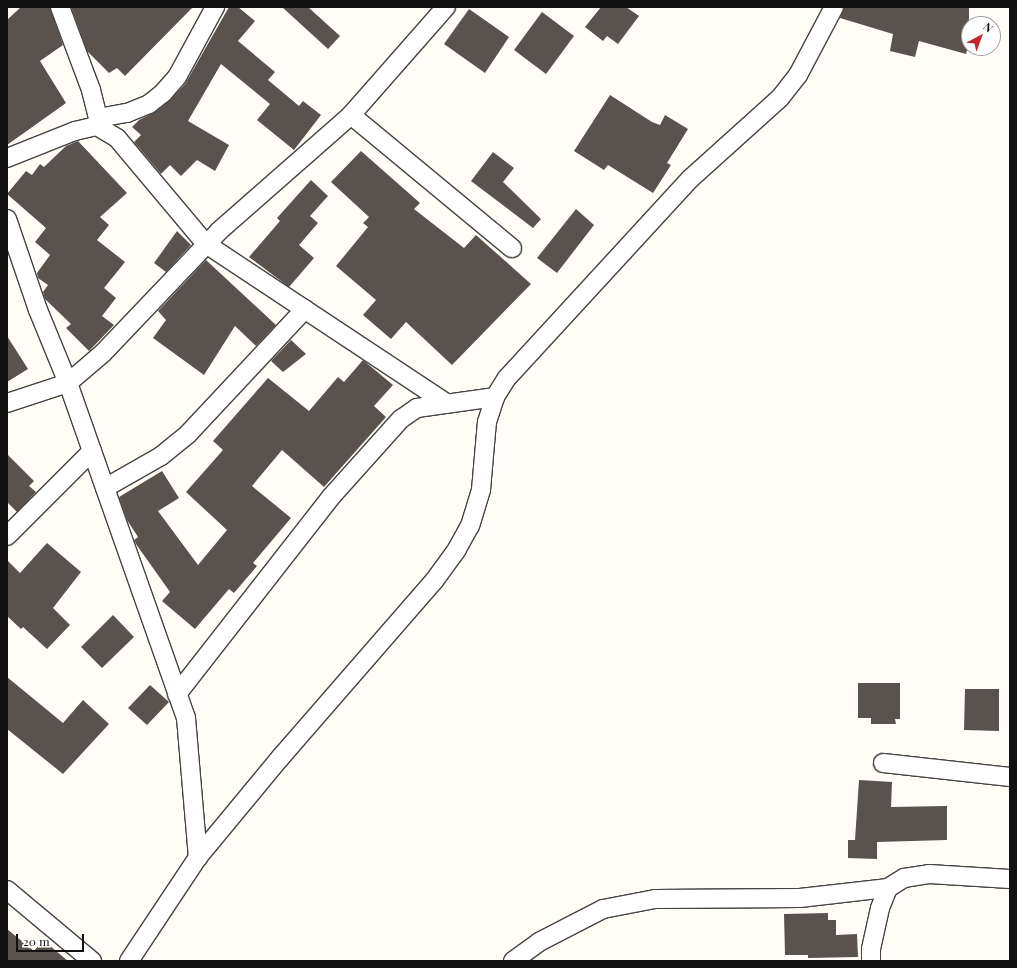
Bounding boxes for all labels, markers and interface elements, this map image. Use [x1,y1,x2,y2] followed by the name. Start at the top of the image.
[961,16,1001,56] north arrow
[981,19,996,36] text: N
[18,926,86,952] scale bar
[23,933,50,949] text: 20 m

